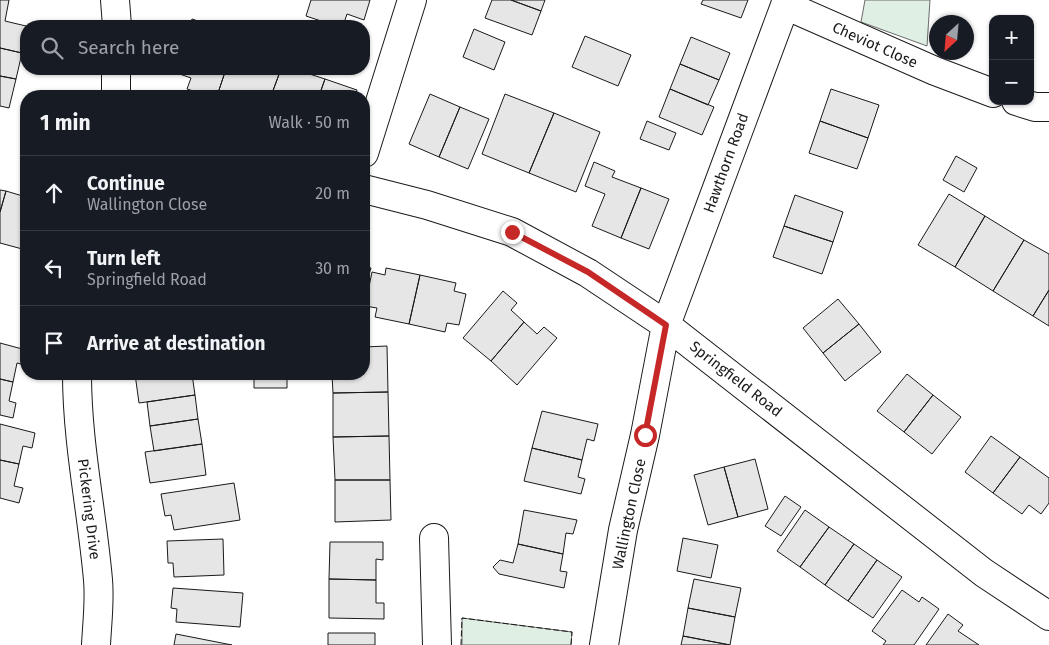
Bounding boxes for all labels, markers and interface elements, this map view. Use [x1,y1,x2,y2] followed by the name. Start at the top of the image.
[929,15,974,60] north arrow
[989,15,1034,105] map controls
[989,15,1034,60] button: +
[830,18,920,72] street label: Cheviot Close
[20,20,370,75] search box
[38,34,66,62] icon: search
[78,36,179,59] text: Search here
[989,60,1034,105] button: −
[40,110,91,136] text: 1 min
[700,111,752,215] street label: Hawthorn Road
[269,113,350,132] text: Walk · 50 m
[87,172,165,195] text: Continue
[40,179,68,207] icon: ahead
[315,184,350,203] text: 20 m
[87,195,207,214] text: Wallington Close
[501,221,524,244] route end
[87,247,161,270] text: Turn left
[40,254,68,282] icon: left
[315,259,350,278] text: 30 m
[87,270,207,289] text: Springfield Road
[40,329,68,357] icon: arrive
[87,332,266,355] text: Arrive at destination
[686,337,786,421] street label: Springfield Road
[634,424,657,447] route start
[74,457,104,561] street label: Pickering Drive
[608,457,650,571] street label: Wallington Close

